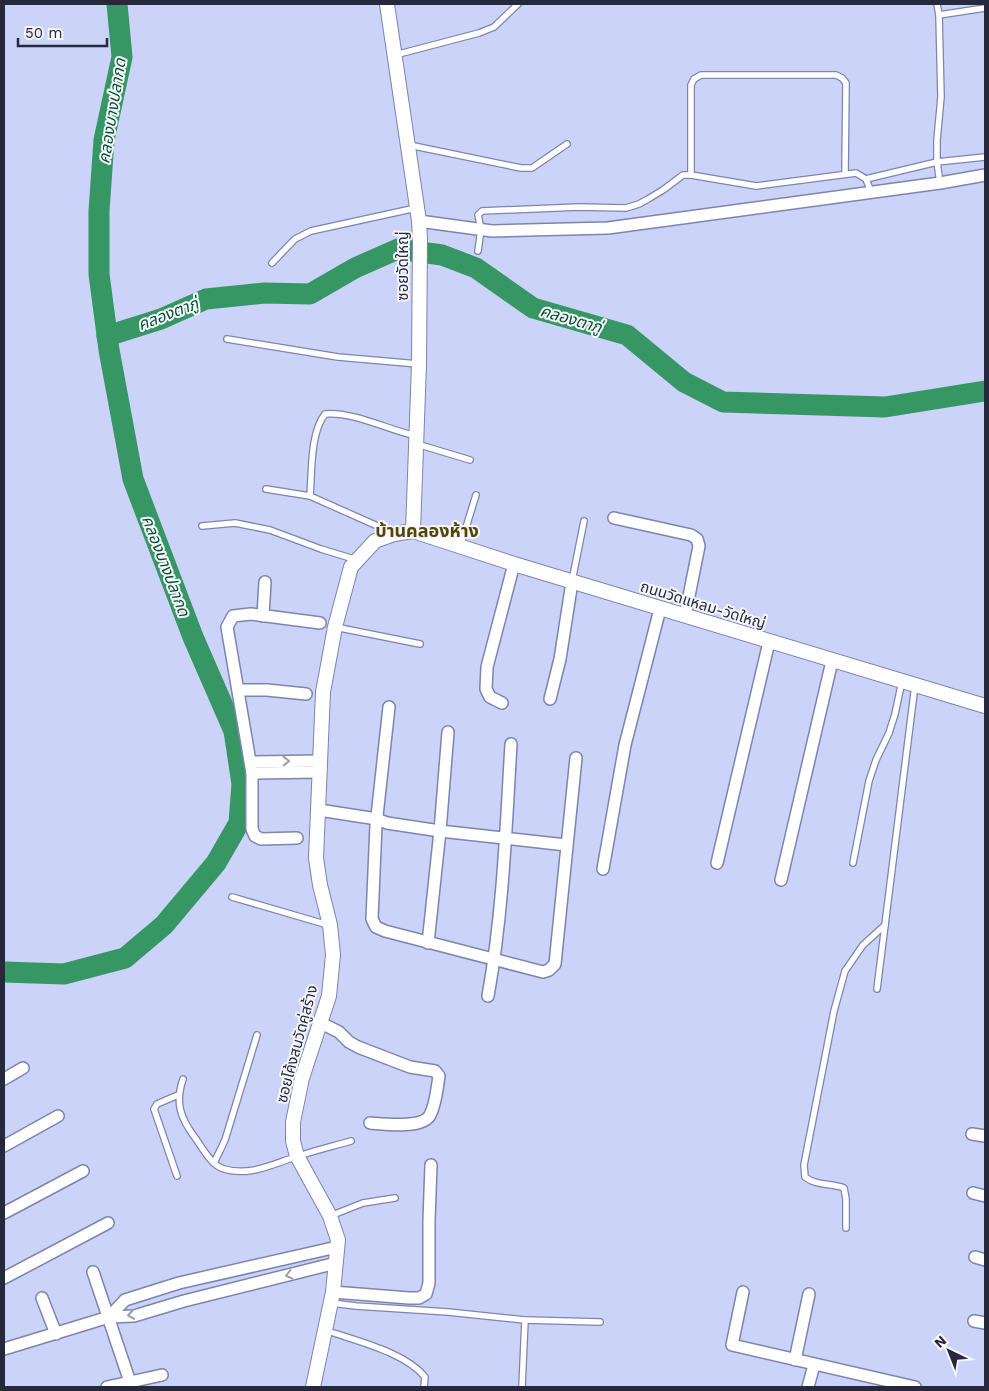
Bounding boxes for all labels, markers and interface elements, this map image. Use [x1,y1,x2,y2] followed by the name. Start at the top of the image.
[18,15,106,47] scale bar
[25,24,62,42] text: 50 m
[94,56,130,165] water label: คลองบางปลากด
[394,231,412,301] street label: ซอยวัดใหญ่
[135,293,203,335] water label: คลองตาภู่
[538,301,606,338] water label: คลองตาภู่
[138,513,194,620] water label: คลองบางปลากด
[375,520,479,541] district label: บ้านคลองห้าง
[638,577,768,633] street label: ถนนวัดแหลม-วัดใหญ่
[282,756,290,767] one-way arrow
[273,983,321,1105] street label: ซอยโค้งสนวัดคู่สร้าง
[284,1269,293,1280] one-way arrow
[127,1309,135,1320] one-way arrow
[924,1326,974,1376] north arrow
[931,1332,949,1351] text: N

